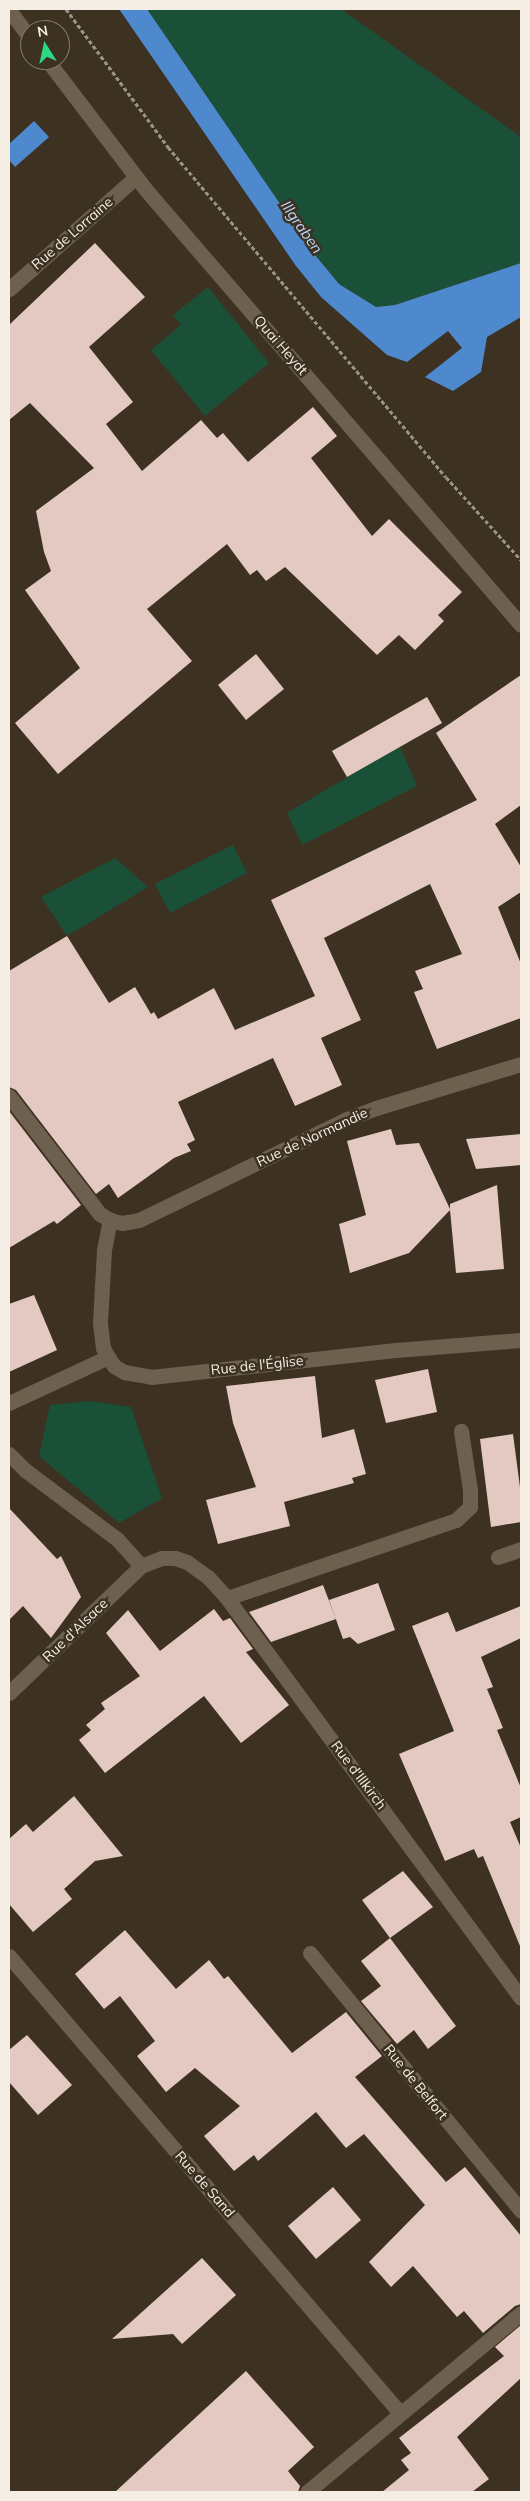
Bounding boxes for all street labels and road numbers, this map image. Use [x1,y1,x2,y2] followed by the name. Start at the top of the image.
[28,193,116,273] street label: Rue de Lorraine
[251,312,311,378] street label: Quai Heydt
[254,1104,370,1170] street label: Rue de Normandie
[210,1352,304,1378] street label: Rue de l'Église
[39,1595,111,1665] street label: Rue d'Alsace
[328,1737,390,1813] street label: Rue d'Illkirch
[381,2041,451,2123] street label: Rue de Belfort
[172,2147,238,2221] street label: Rue de Sand

